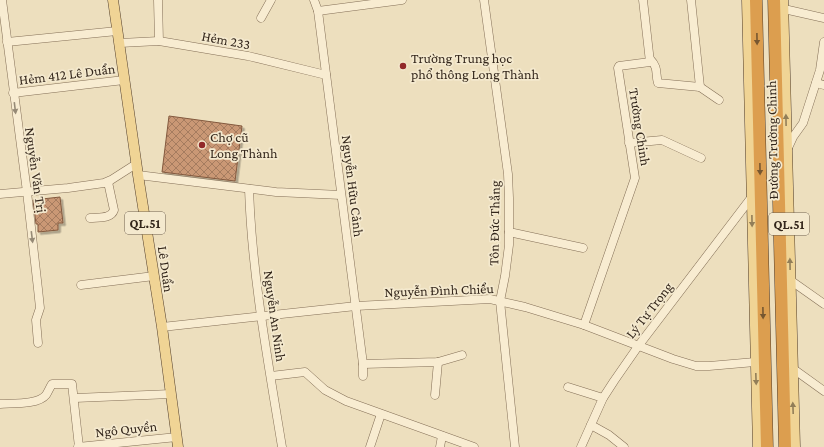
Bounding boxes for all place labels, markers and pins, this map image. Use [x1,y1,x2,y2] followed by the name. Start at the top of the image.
[411,50,539,82] place label: Trường Trung học phổ thông Long Thành
[398,61,408,71] marker: Trường Trung học phổ thông Long Thành
[210,129,278,161] place label: Chợ cũ Long Thành
[197,140,207,150] marker: Chợ cũ Long Thành

